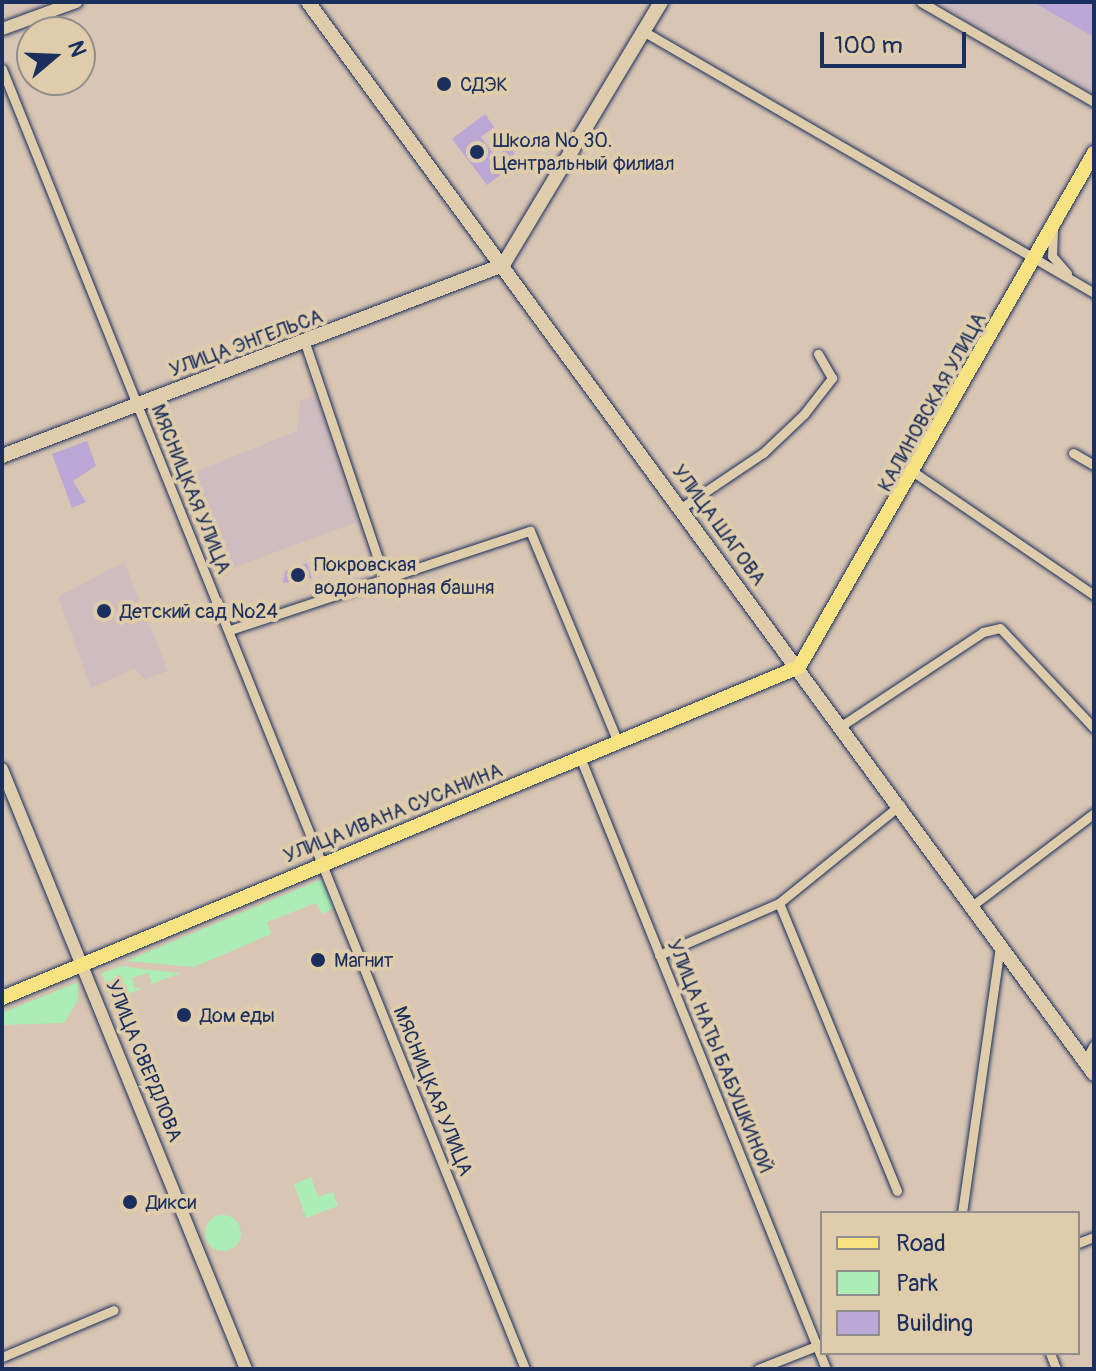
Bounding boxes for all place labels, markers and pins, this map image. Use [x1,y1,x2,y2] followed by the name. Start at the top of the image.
[460,72,508,96] place label: СДЭК
[435,75,453,93] marker: СДЭК
[493,128,675,175] place label: Школа № 30. Центральный филиал
[468,143,486,161] marker: Школа № 30. Центральный филиал
[314,552,494,599] place label: Покровская водонапорная башня
[289,566,307,584] marker: Покровская водонапорная башня
[120,599,278,623] place label: Детский сад №24
[95,602,113,620] marker: Детский сад №24
[334,948,393,972] place label: Магнит
[309,951,327,969] marker: Магнит
[200,1003,275,1027] place label: Дом еды
[175,1006,193,1024] marker: Дом еды
[146,1190,196,1214] place label: Дикси
[121,1193,139,1211] marker: Дикси

